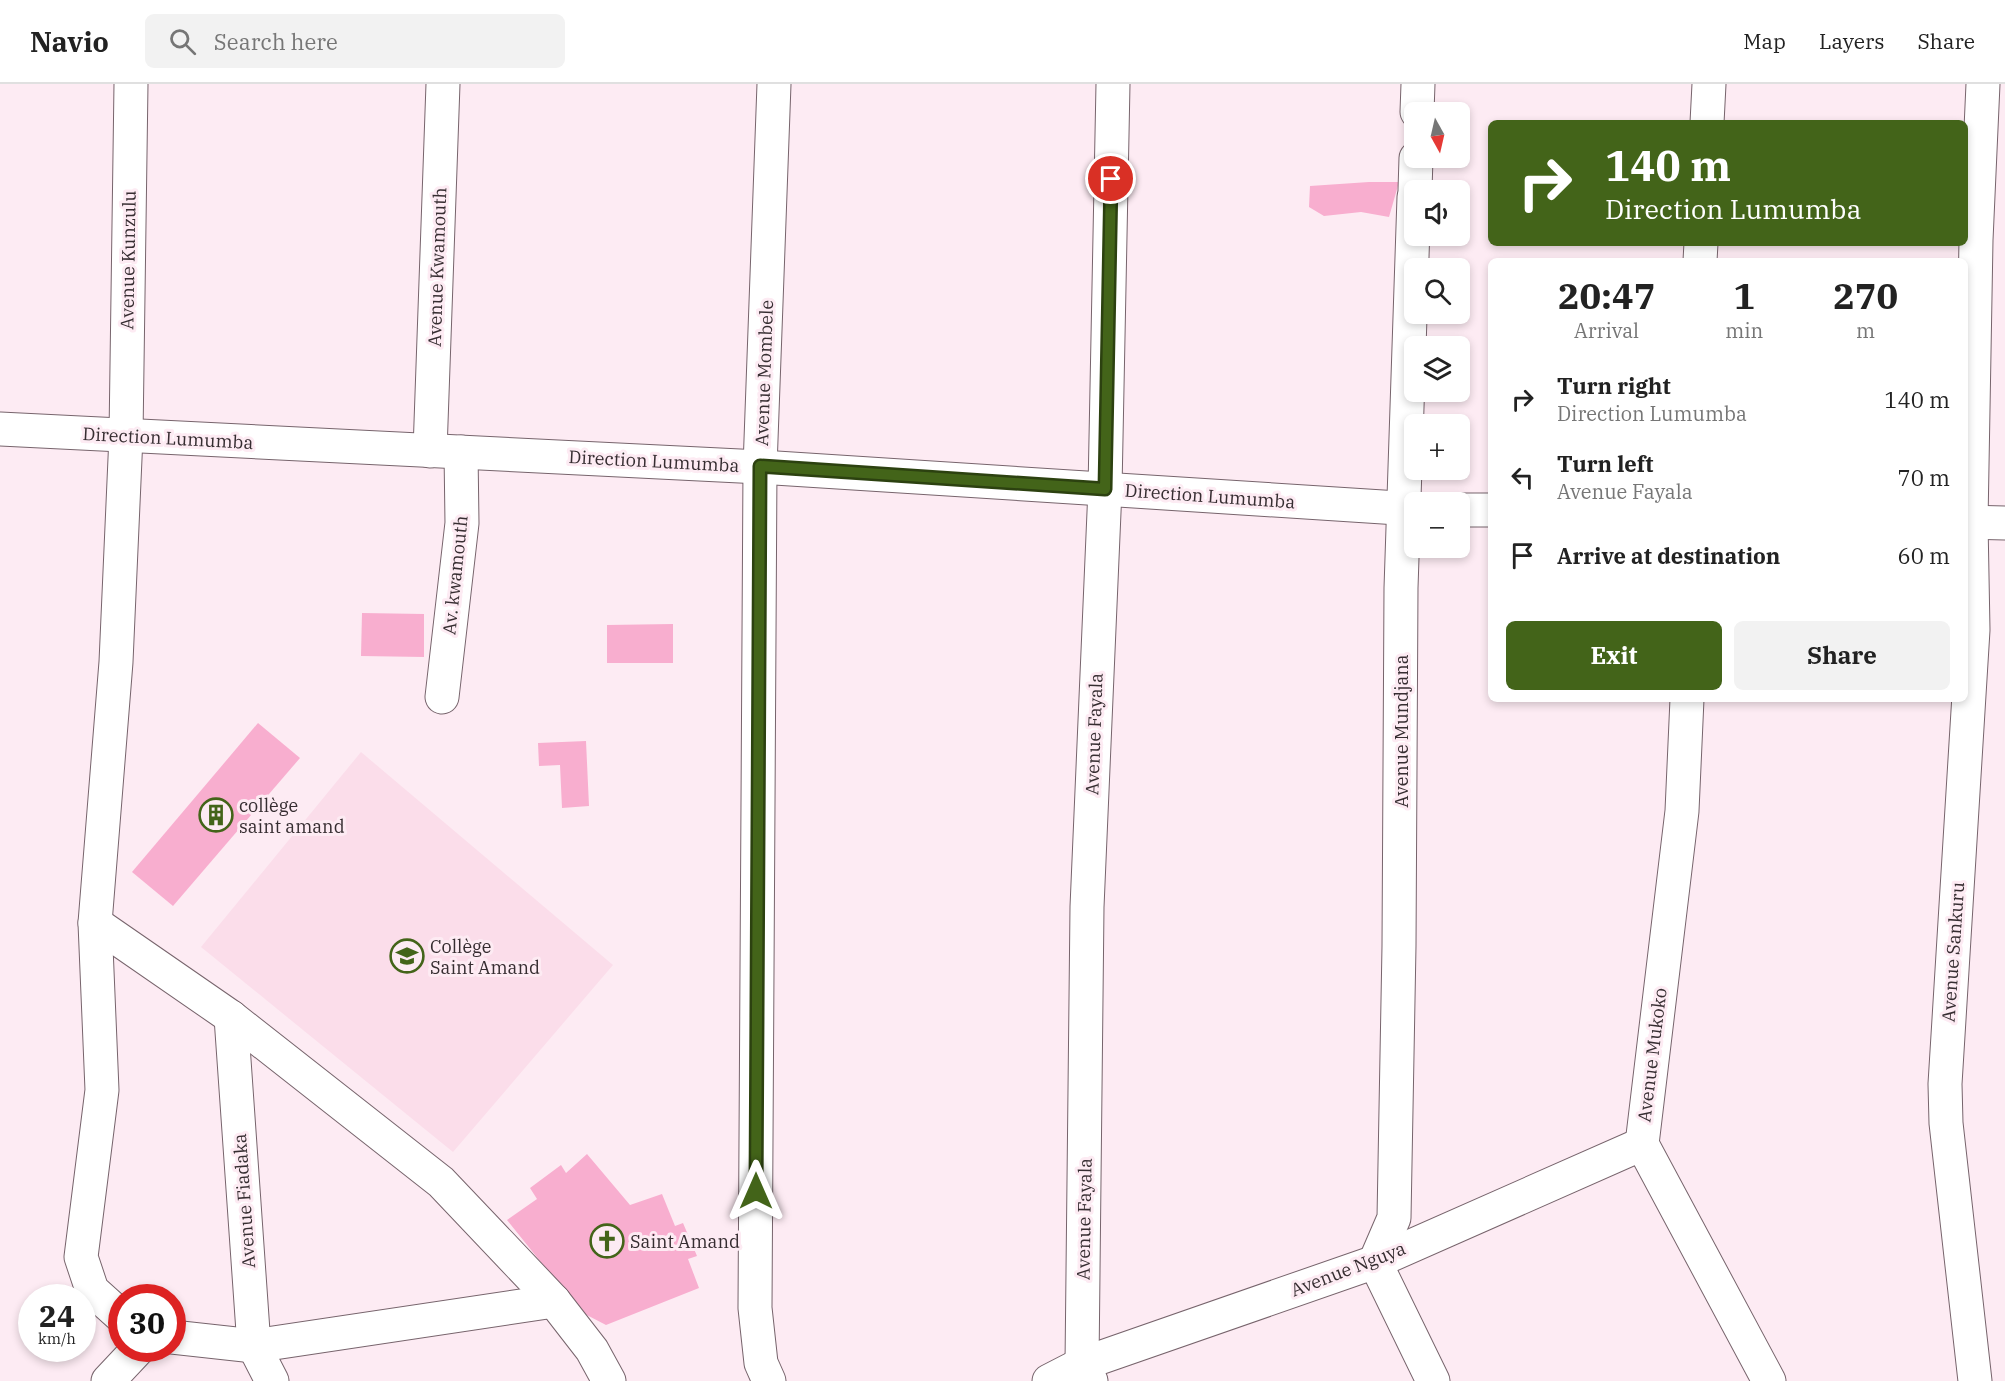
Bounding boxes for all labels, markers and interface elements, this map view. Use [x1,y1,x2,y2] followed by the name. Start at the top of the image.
[145,14,565,68] search box
[30,23,109,60] text: Navio
[166,25,199,58] icon: search
[214,27,338,56] text: Search here
[1743,27,1786,55] text: Map
[1819,27,1885,55] text: Layers
[1918,27,1975,55] text: Share
[1404,102,1470,168] north arrow
[1404,102,1470,558] map controls
[1605,138,1731,193] text: 140 m
[1506,144,1584,222] icon: right
[1085,153,1136,204] pin
[1094,162,1127,195] icon: arrive
[1404,180,1470,246] button: sound
[423,187,451,347] street label: Avenue Kwamouth
[115,190,141,330] street label: Avenue Kunzulu
[1605,191,1862,226] text: Direction Lumumba
[1404,258,1470,324] button: search
[1558,272,1655,319] text: 20:47
[1733,272,1755,319] text: 1
[1833,272,1898,319] text: 270
[750,300,778,446] street label: Avenue Mombele
[1574,317,1639,344] text: Arrival
[1725,317,1763,344] text: min
[1856,317,1875,344] text: m
[1404,336,1470,402] button: layers
[1557,371,1671,400] text: Turn right
[1506,383,1539,416] icon: right
[1884,385,1950,414] text: 140 m
[1557,400,1747,427] text: Direction Lumumba
[1404,414,1470,480] button: +
[82,422,254,454] street label: Direction Lumumba
[568,445,740,477] street label: Direction Lumumba
[1557,449,1653,478] text: Turn left
[1506,461,1539,494] icon: left
[1898,463,1950,492] text: 70 m
[1557,478,1693,505] text: Avenue Fayala
[1124,479,1296,513] street label: Direction Lumumba
[1404,492,1470,558] button: −
[437,514,473,636] street label: Av. kwamouth
[1506,539,1539,572] icon: arrive
[1557,541,1780,570] text: Arrive at destination
[1898,541,1950,570] text: 60 m
[1506,621,1722,690] button: Exit
[1734,621,1950,690] button: Share
[1390,654,1413,808] street label: Avenue Mundjana
[1080,672,1108,795] street label: Avenue Fayala
[239,794,345,838] place label: collège saint amand
[198,797,234,833] building icon: collège saint amand
[1937,881,1969,1023] street label: Avenue Sankuru
[430,935,540,979] place label: Collège Saint Amand
[389,938,425,974] school or university icon: Collège Saint Amand
[1632,987,1672,1123] street label: Avenue Mukoko
[228,1133,260,1269] street label: Avenue Fiadaka
[1071,1158,1097,1280] street label: Avenue Fayala
[724,1159,788,1223] position arrow
[589,1223,625,1259] church icon: Saint Amand
[630,1230,740,1253] place label: Saint Amand
[1287,1236,1409,1301] street label: Avenue Nguya
[108,1284,186,1362] speed limit sign: 30
[39,1296,75,1335] text: 24
[38,1329,76,1348] text: km/h

